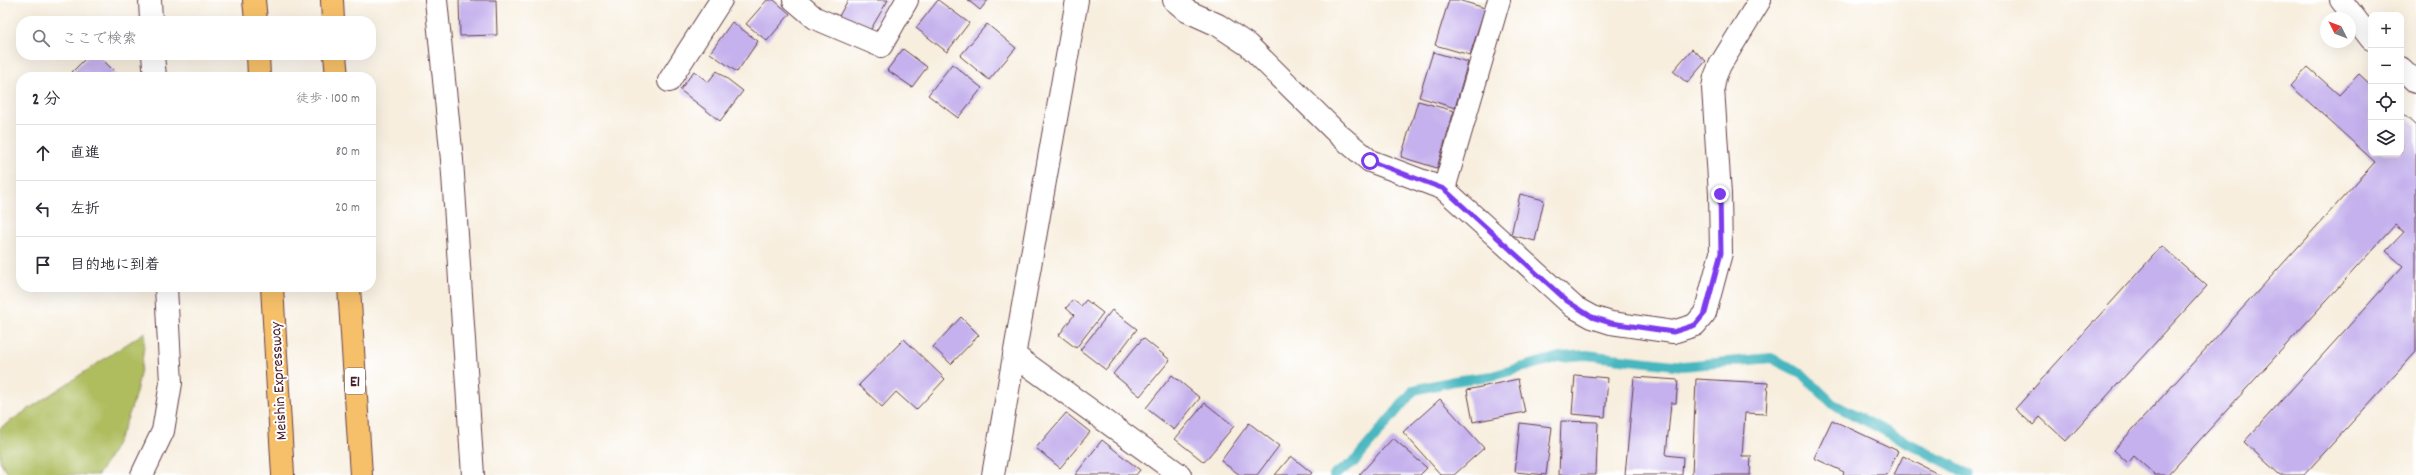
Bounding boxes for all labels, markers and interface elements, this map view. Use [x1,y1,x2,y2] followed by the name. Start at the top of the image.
[2320,12,2356,48] north arrow
[2368,12,2404,156] map controls
[2368,12,2404,48] button: +
[16,16,376,60] search box
[30,27,52,49] icon: search
[62,29,137,51] text: ここで検索
[2368,48,2404,84] button: −
[2368,84,2404,120] button: locate
[32,89,60,113] text: 2 分
[296,90,360,109] text: 徒歩 · 100 m
[2368,120,2404,156] button: layers
[32,142,54,164] icon: ahead
[70,143,100,165] text: 直進
[336,143,360,162] text: 80 m
[1361,152,1379,170] route start
[1711,185,1729,203] route end
[32,198,54,220] icon: left
[70,199,100,221] text: 左折
[335,199,360,218] text: 20 m
[32,254,54,276] icon: arrive
[70,255,160,277] text: 目的地に到着
[265,320,294,441] street label: Meishin Expressway
[345,368,365,394] road number: E1

